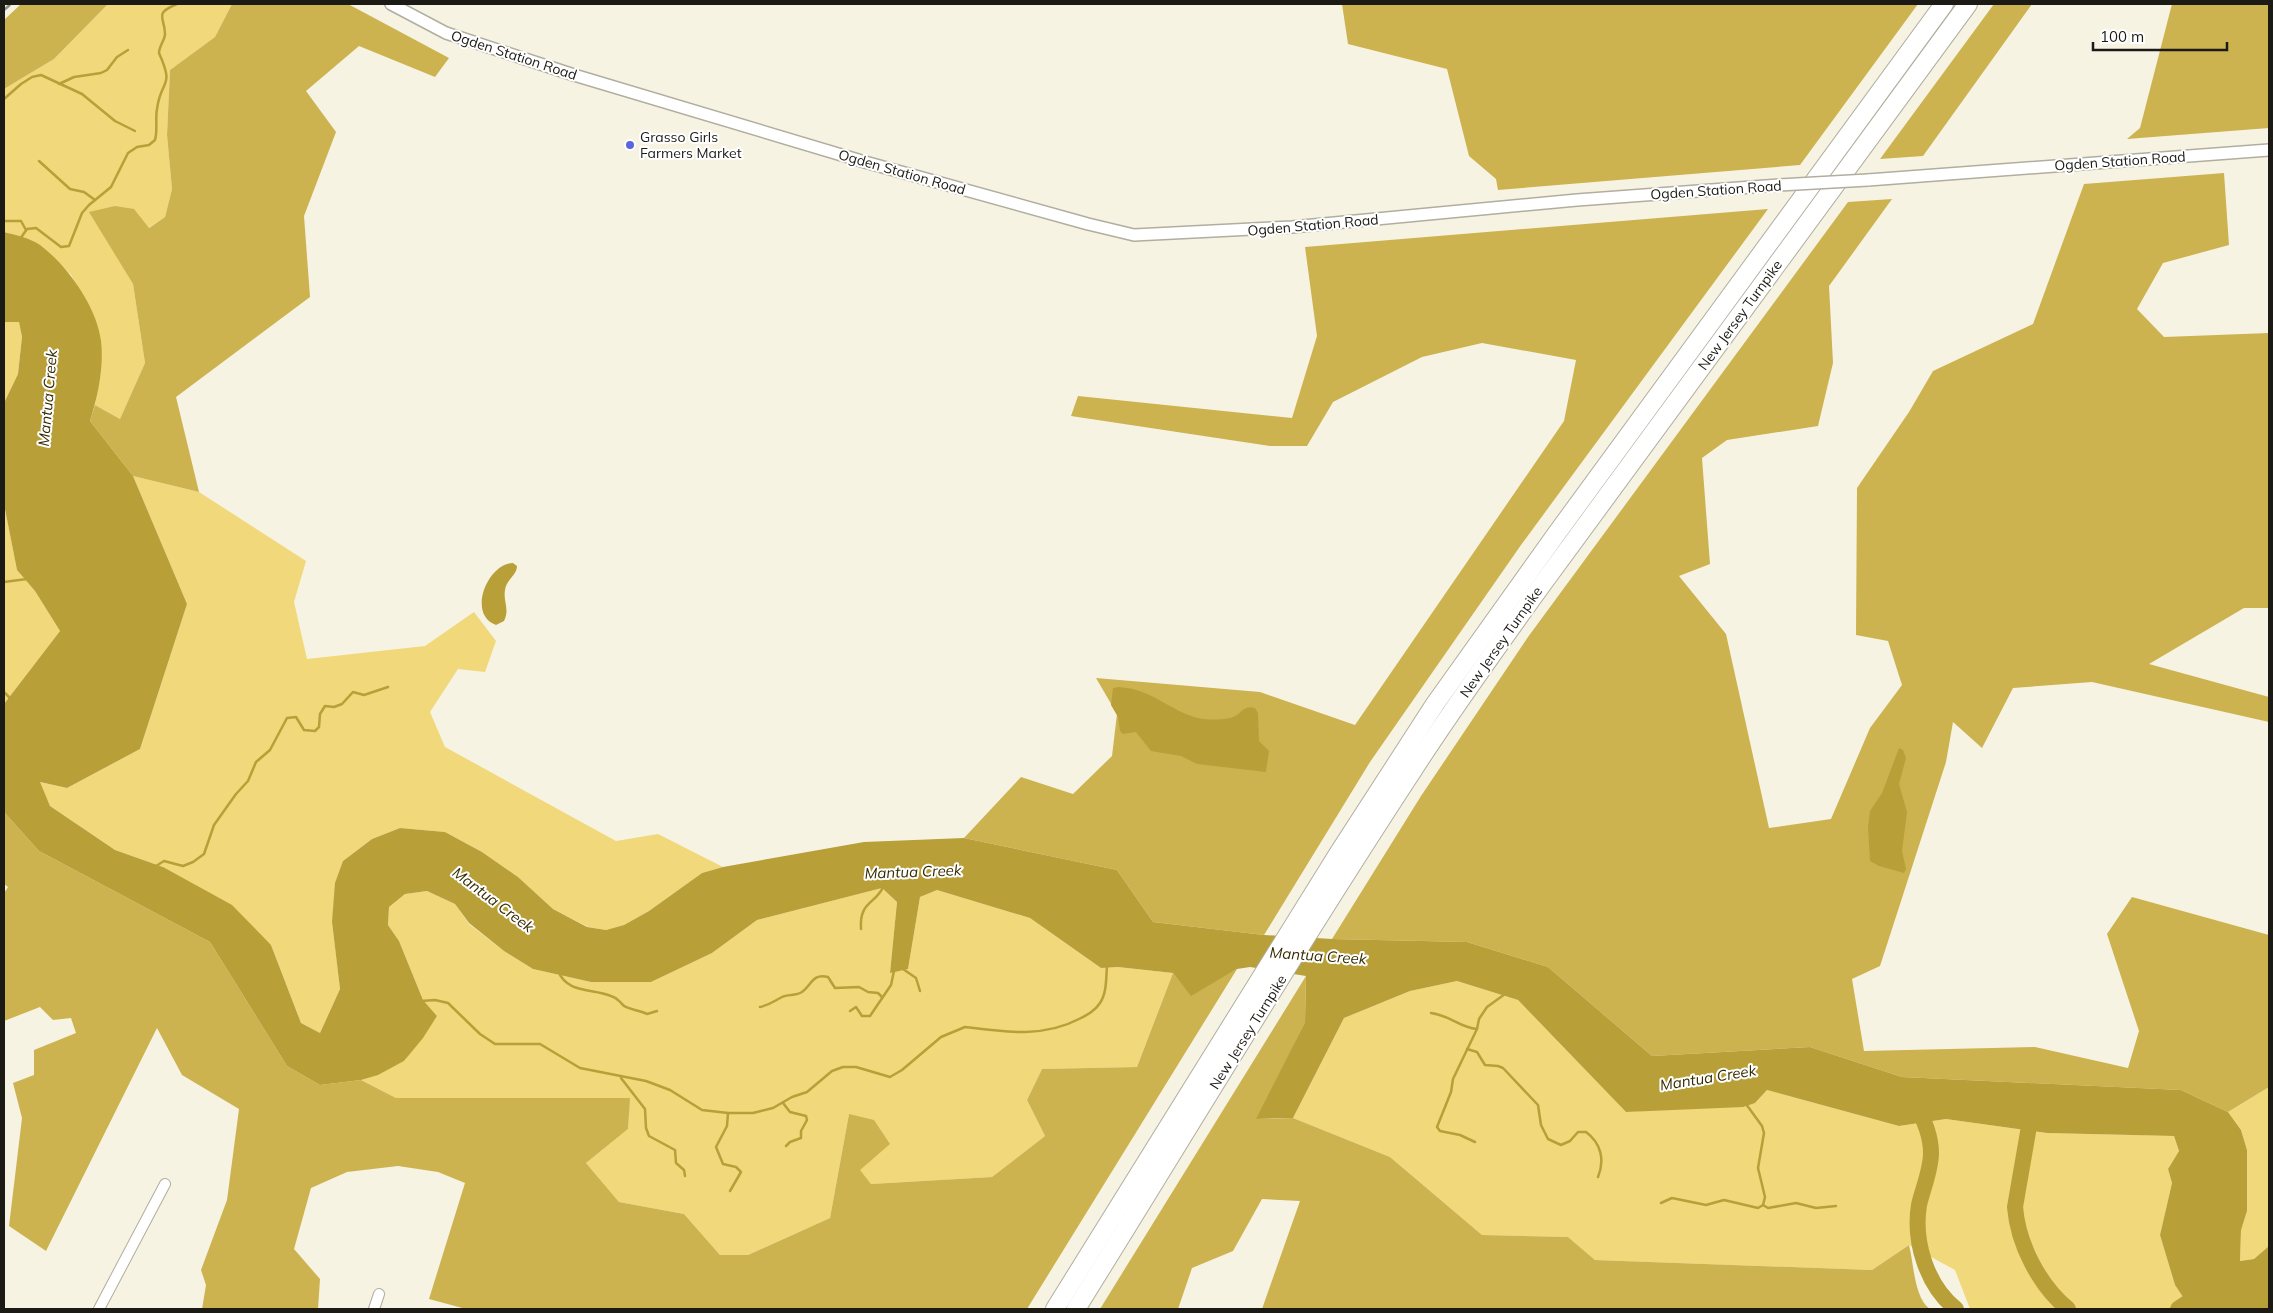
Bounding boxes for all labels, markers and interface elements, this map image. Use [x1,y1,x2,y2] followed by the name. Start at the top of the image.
[2093,20,2227,52] scale bar
[449,26,579,84] street label: Ogden Station Road
[2100,27,2144,46] text: 100 m
[640,128,742,162] place label: Grasso Girls Farmers Market
[624,139,636,151] marker: Grasso Girls Farmers Market
[836,145,968,199] street label: Ogden Station Road
[2054,147,2186,175] street label: Ogden Station Road
[1650,176,1782,204] street label: Ogden Station Road
[1247,210,1379,240] street label: Ogden Station Road
[1694,256,1786,374] street label: New Jersey Turnpike
[34,347,61,447] water label: Mantua Creek
[1456,583,1546,701] street label: New Jersey Turnpike
[864,860,963,883] water label: Mantua Creek
[449,863,539,937] water label: Mantua Creek
[1269,943,1368,968] water label: Mantua Creek
[1205,971,1291,1093] street label: New Jersey Turnpike
[1658,1060,1759,1094] water label: Mantua Creek

